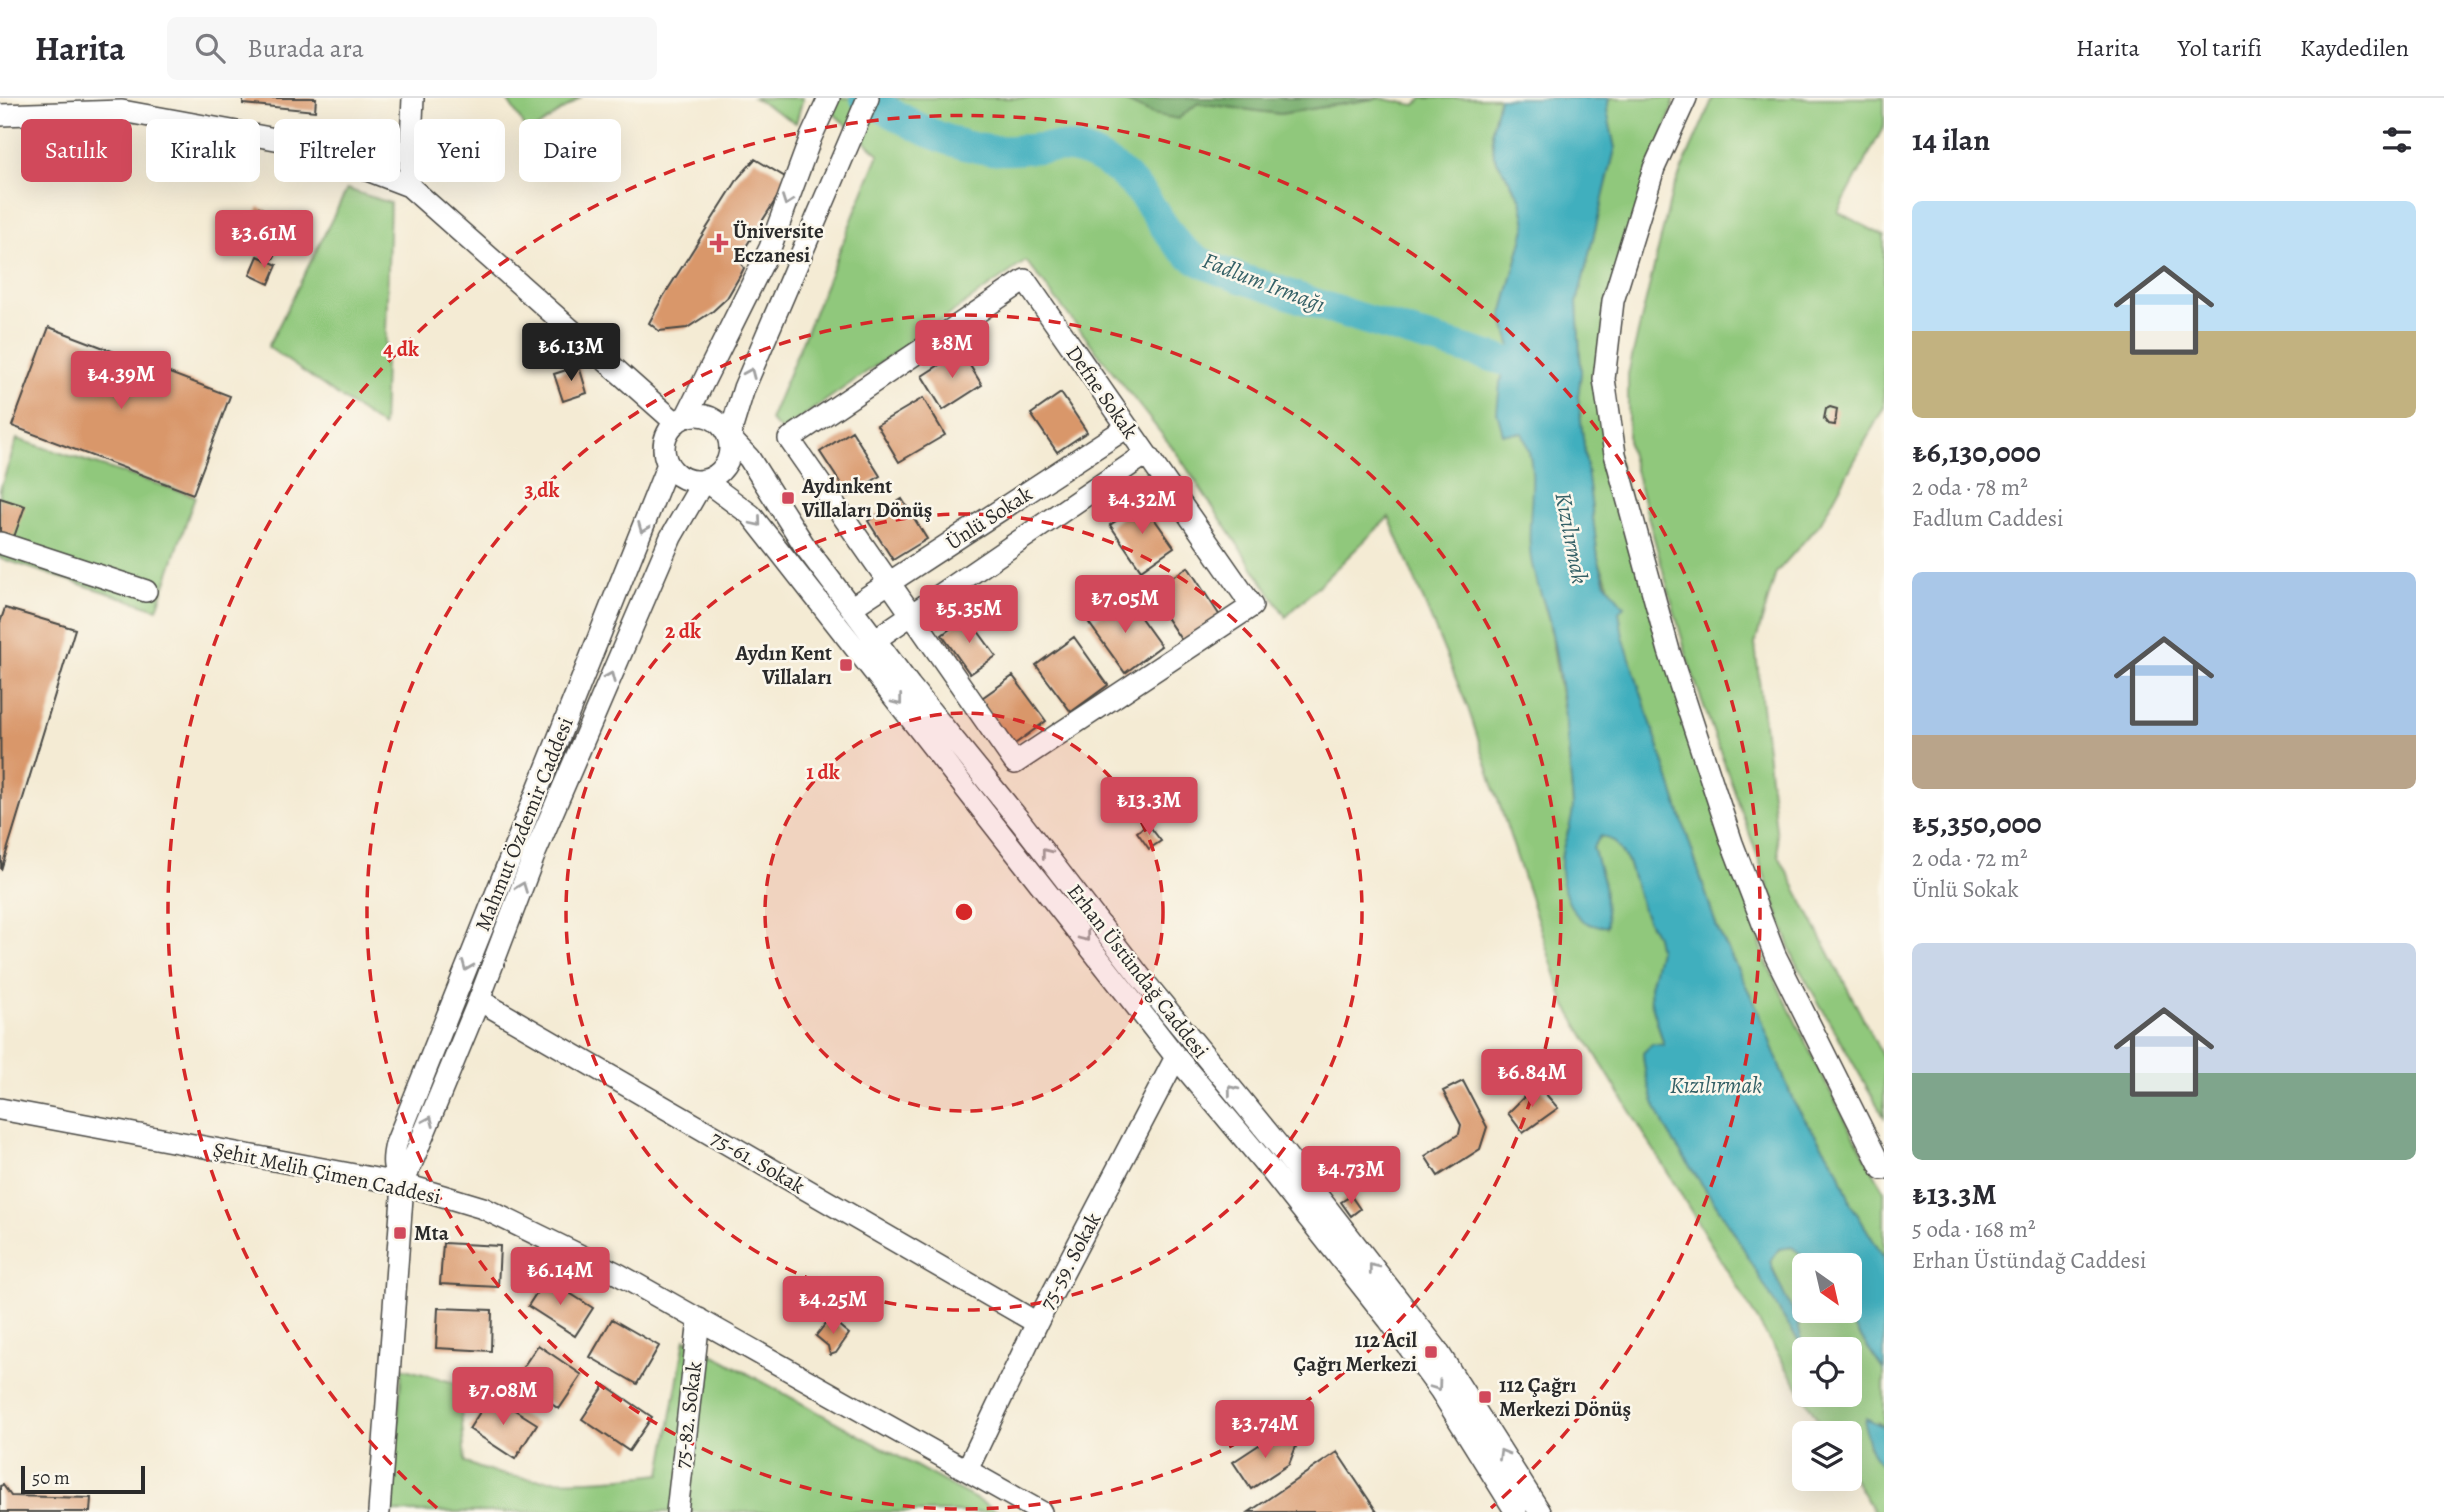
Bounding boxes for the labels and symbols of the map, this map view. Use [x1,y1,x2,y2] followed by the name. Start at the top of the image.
[781,195,795,207] one-way arrow
[207,211,321,270] pin: ₺3.61M
[733,217,824,269] place label: Üniversite Eczanesi
[711,235,727,251] marker: Üniversite Eczanesi
[1198,245,1330,320] water label: Fadlum Irmağı
[918,320,986,380] pin: ₺8M
[514,324,628,383] pin: ₺6.13M
[383,335,419,363] text: 4 dk
[1060,340,1145,445] street label: Defne Sokak
[64,352,178,411] pin: ₺4.39M
[742,367,756,380] one-way arrow
[801,472,932,524] place label: Aydınkent Villaları Dönüş
[525,476,560,504] text: 3 dk
[1085,476,1199,536] pin: ₺4.32M
[941,479,1038,556] street label: Ünlü Sokak
[780,490,796,506] marker: Aydınkent Villaları Dönüş
[1547,490,1596,587] water label: Kızılırmak
[749,514,761,527] one-way arrow
[637,521,651,533] one-way arrow
[1068,575,1182,635] pin: ₺7.05M
[912,586,1026,645] pin: ₺5.35M
[665,617,701,645] text: 2 dk
[735,639,832,691] place label: Aydın Kent Villaları
[838,657,854,673] marker: Aydın Kent Villaları
[602,672,616,684] one-way arrow
[889,693,902,706] one-way arrow
[468,713,580,935] street label: Mahmut Özdemir Caddesi
[806,758,840,786] text: 1 dk
[1092,778,1206,837] pin: ₺13.3M
[1041,849,1054,861] one-way arrow
[1061,878,1215,1064] street label: Erhan Üstündağ Caddesi
[514,881,528,893] one-way arrow
[952,900,976,924] centre of rings
[1076,929,1089,942] one-way arrow
[461,959,475,972] one-way arrow
[1475,1049,1589,1109] pin: ₺6.84M
[1670,1070,1762,1101] water label: Kızılırmak
[1228,1085,1241,1097] one-way arrow
[421,1115,435,1128] one-way arrow
[706,1124,811,1200] street label: 75-61. Sokak
[211,1135,443,1211] street label: Şehit Melih Çimen Caddesi
[1294,1146,1408,1206] pin: ₺4.73M
[1033,1207,1107,1314] street label: 75-59. Sokak
[414,1219,450,1247] place label: Mta
[392,1225,408,1241] marker: Mta
[503,1248,617,1307] pin: ₺6.14M
[1792,1253,1862,1323] north arrow
[1369,1263,1382,1276] one-way arrow
[776,1276,890,1336] pin: ₺4.25M
[1293,1326,1417,1378] place label: 112 Acil Çağrı Merkezi
[1423,1344,1439,1360] marker: 112 Acil Çağrı Merkezi
[668,1359,709,1470] street label: 75-82. Sokak
[446,1368,560,1427] pin: ₺7.08M
[1499,1371,1631,1423] place label: 112 Çağrı Merkezi Dönüş
[1429,1378,1441,1391] one-way arrow
[1477,1389,1493,1405] marker: 112 Çağrı Merkezi Dönüş
[1208,1400,1322,1460] pin: ₺3.74M
[1498,1449,1511,1462] one-way arrow
[21,1463,145,1495] scale bar

